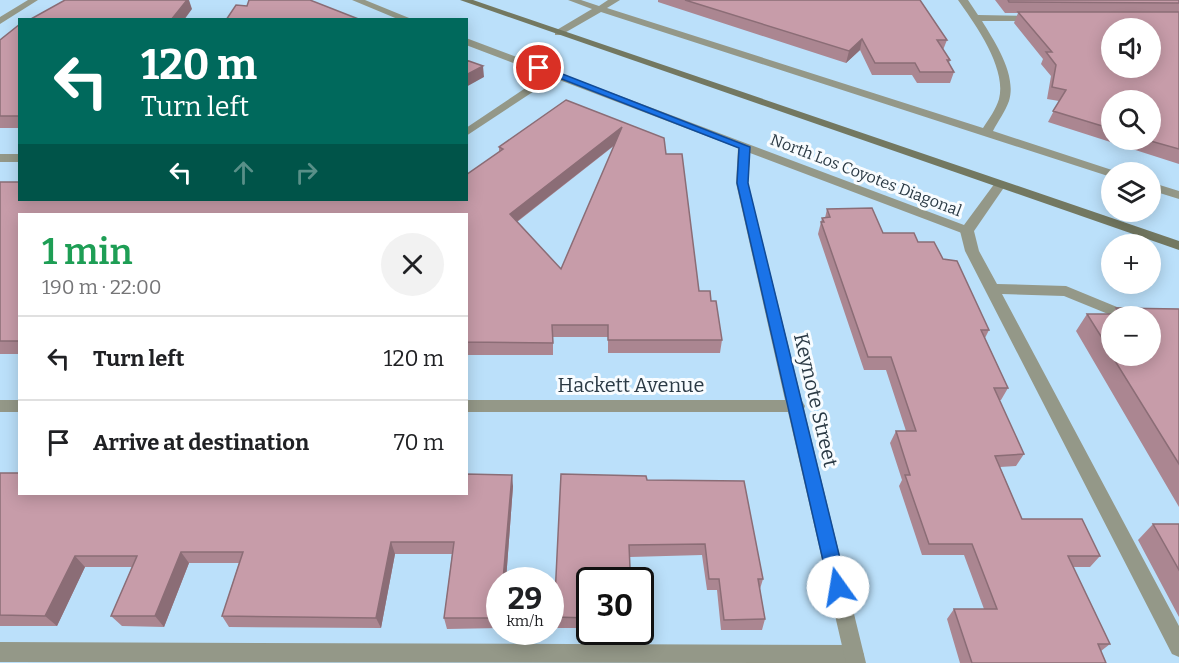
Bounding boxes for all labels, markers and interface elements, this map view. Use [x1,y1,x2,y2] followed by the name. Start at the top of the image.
[1101,18,1161,366] map controls
[1101,18,1161,78] button: sound
[141,40,257,90] text: 120 m
[42,42,120,120] icon: left
[513,42,564,93] pin
[522,51,555,84] icon: arrive
[1101,90,1161,150] button: search
[141,91,249,123] text: Turn left
[768,130,965,220] street label: North Los Coyotes Diagonal
[164,156,197,189] icon: left
[227,156,260,189] icon: ahead
[290,156,323,189] icon: right
[1101,162,1161,222] button: layers
[42,230,133,274] text: 1 min
[381,233,444,296] button: close
[1101,234,1161,294] button: +
[42,275,162,299] text: 190 m · 22:00
[1101,306,1161,366] button: −
[789,331,843,469] street label: Keynote Street
[42,342,75,375] icon: left
[93,345,185,372] text: Turn left
[384,345,444,372] text: 120 m
[558,373,704,397] street label: Hackett Avenue
[42,426,75,459] icon: arrive
[93,429,309,456] text: Arrive at destination
[394,429,444,456] text: 70 m
[806,555,870,619] position arrow
[576,567,654,645] speed limit sign: 30
[508,581,542,617] text: 29
[506,612,544,630] text: km/h

